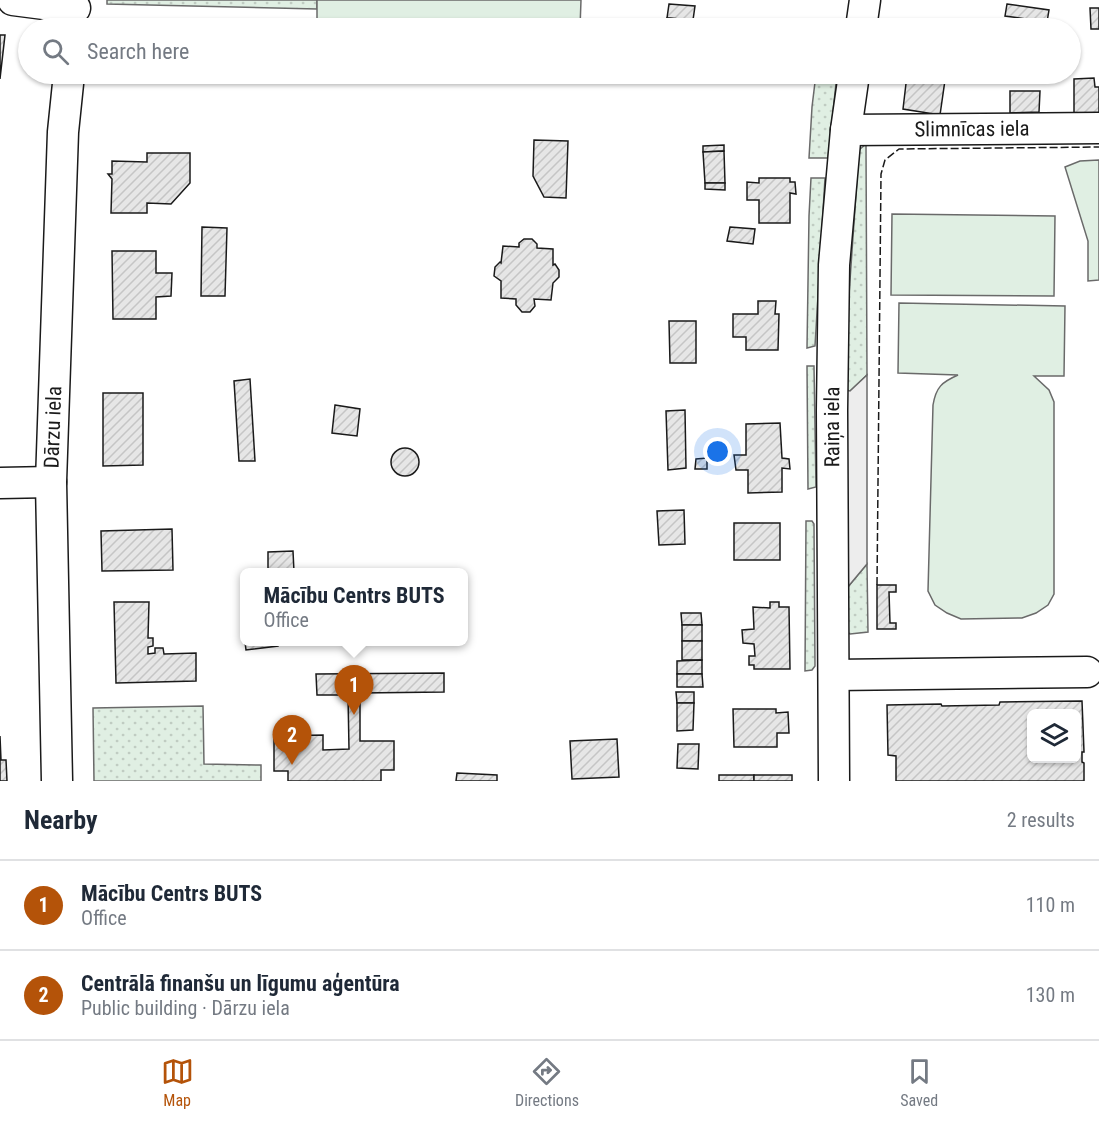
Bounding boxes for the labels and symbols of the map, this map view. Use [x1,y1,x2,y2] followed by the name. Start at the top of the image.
[914,117,1030,141] street label: Slimnīcas iela
[39,386,66,469] street label: Dārzu iela
[820,387,844,467] street label: Raiņa iela
[703,437,732,466] your location
[334,666,374,715] pin: 1
[272,716,312,765] pin: 2

